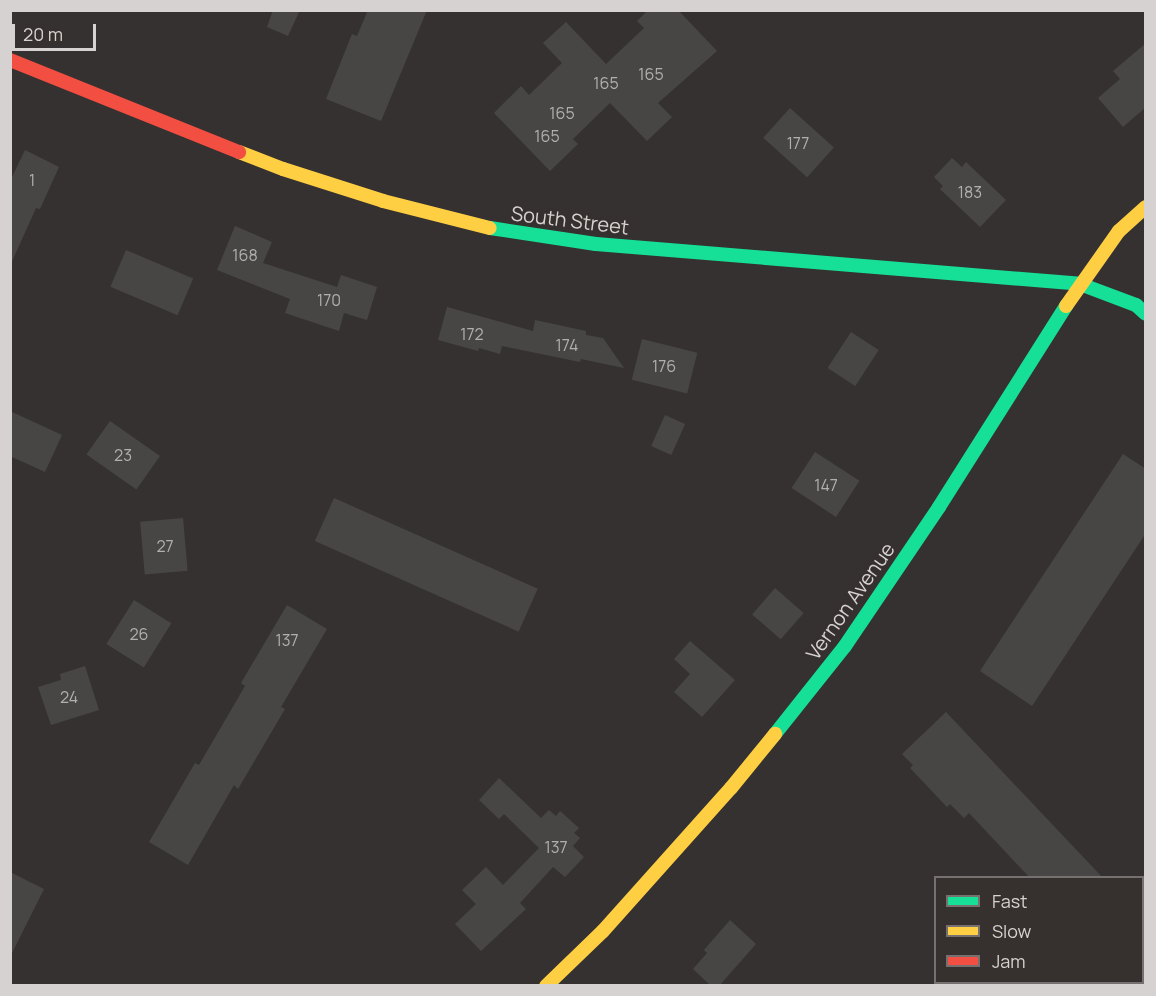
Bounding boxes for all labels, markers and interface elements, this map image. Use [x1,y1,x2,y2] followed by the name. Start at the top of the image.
[15,12,99,50] scale bar
[23,22,63,46] text: 20 m
[638,64,664,84] house number: 165
[593,73,619,93] house number: 165
[549,103,575,123] house number: 165
[534,126,560,146] house number: 165
[787,133,809,153] house number: 177
[29,170,35,190] house number: 1
[958,182,982,202] house number: 183
[510,201,630,239] street label: South Street
[232,245,258,265] house number: 168
[317,290,341,310] house number: 170
[460,324,484,344] house number: 172
[555,335,579,355] house number: 174
[652,356,676,376] house number: 176
[114,445,132,465] house number: 23
[814,475,838,495] house number: 147
[156,536,174,556] house number: 27
[801,538,899,664] street label: Vernon Avenue
[129,624,149,644] house number: 26
[275,630,299,650] house number: 137
[60,687,78,707] house number: 24
[544,837,568,857] house number: 137
[934,876,1144,984] legend
[992,889,1027,913] text: Fast
[992,919,1031,943] text: Slow
[992,949,1026,973] text: Jam

